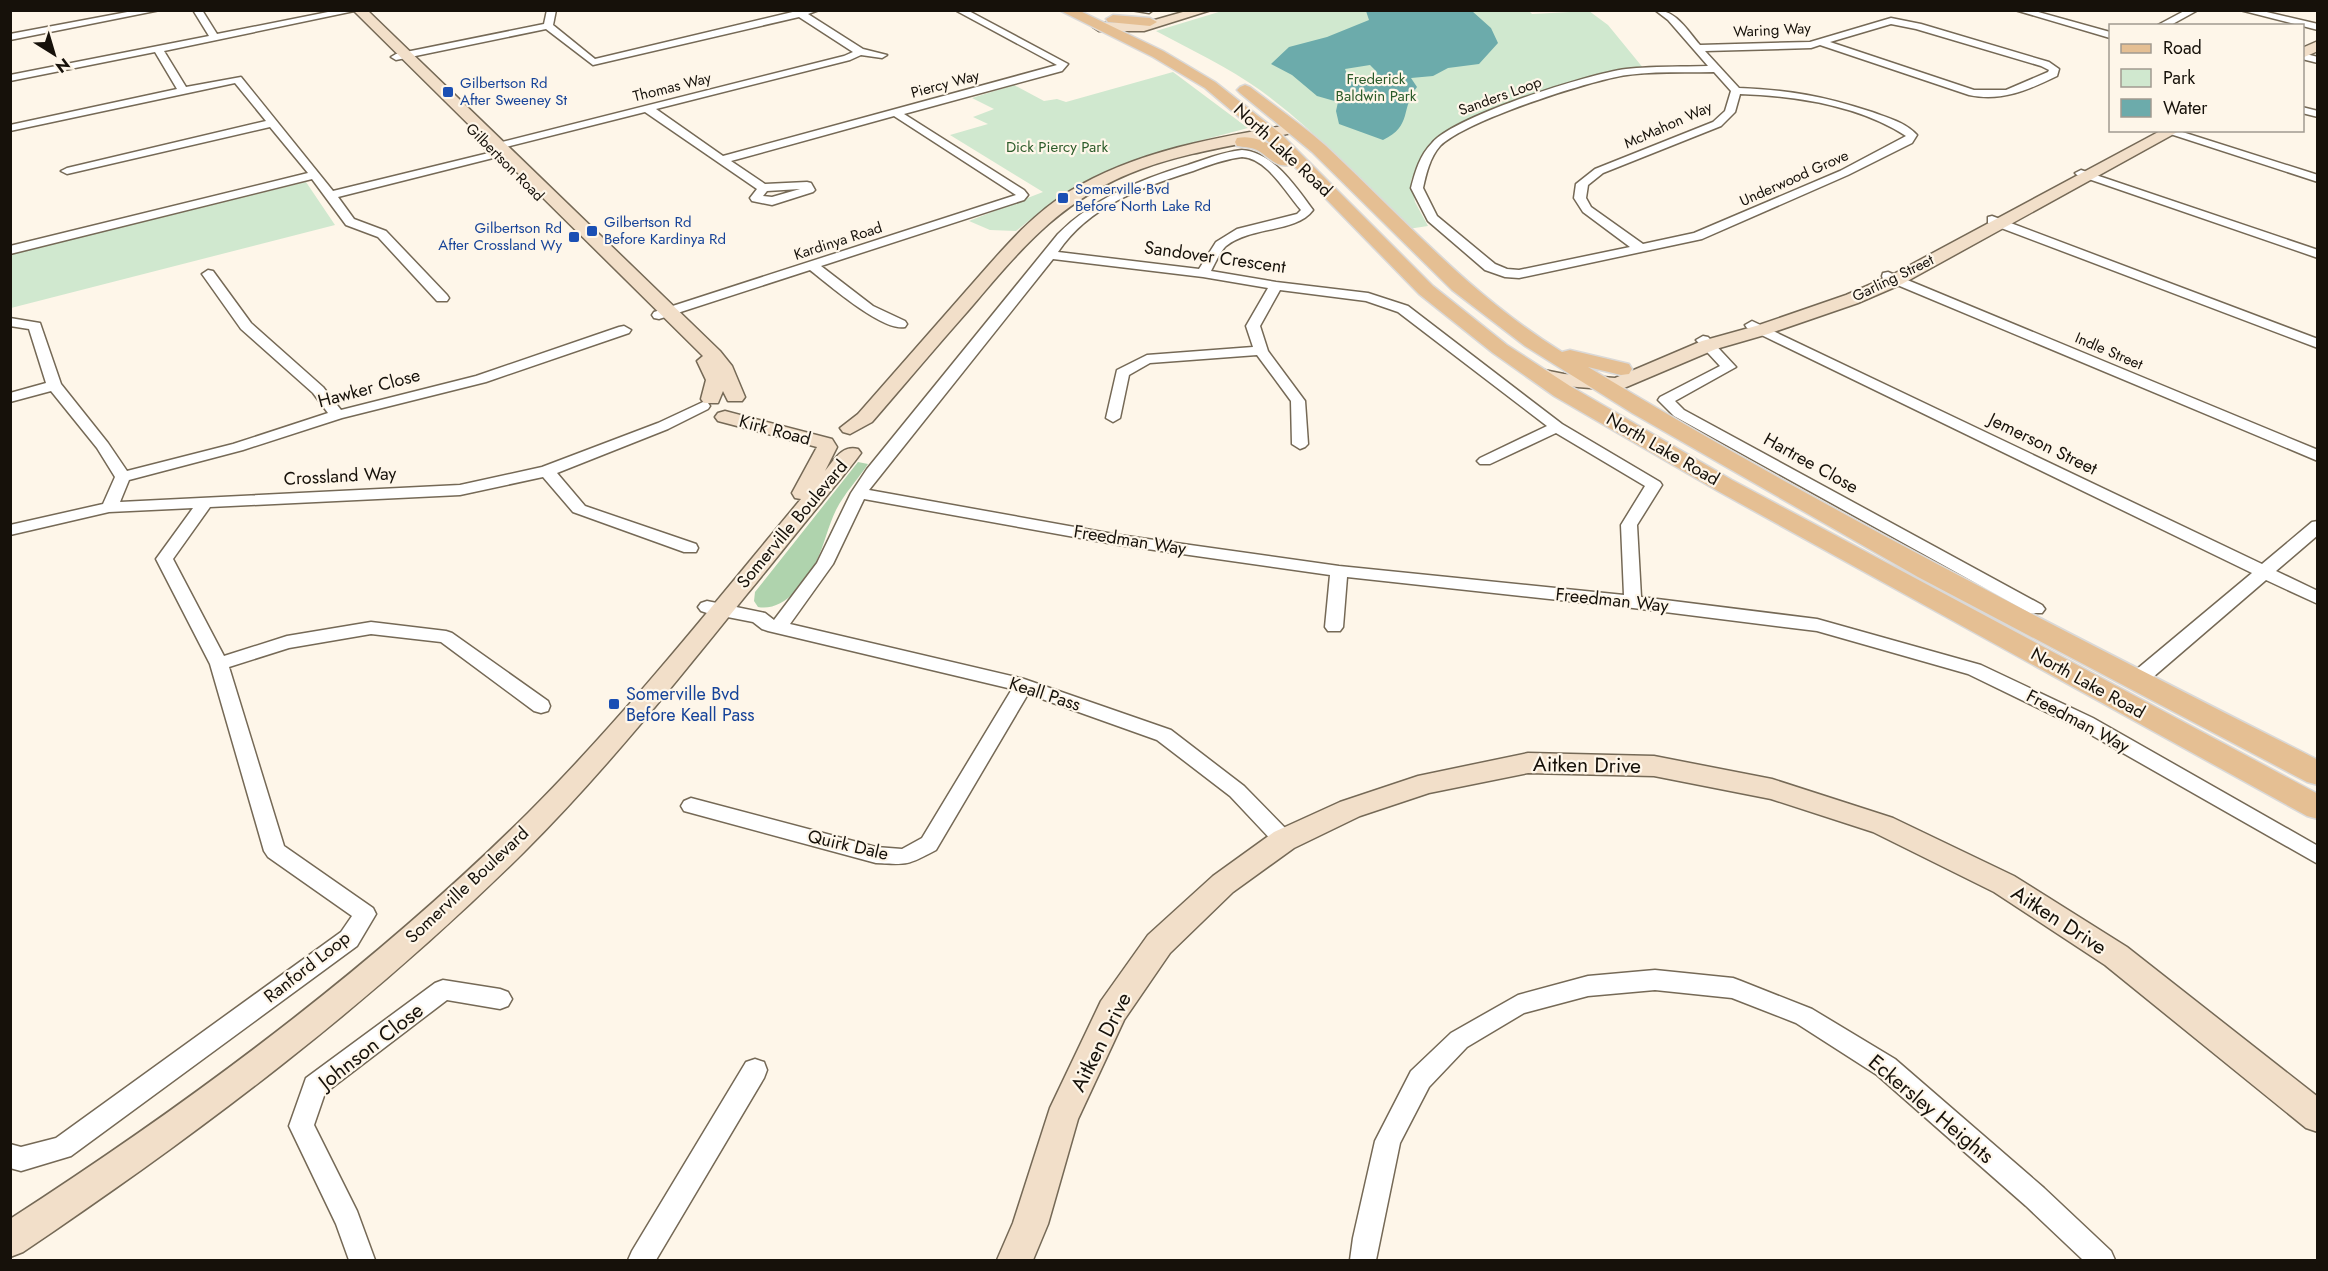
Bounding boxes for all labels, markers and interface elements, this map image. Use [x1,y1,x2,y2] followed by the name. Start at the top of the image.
[1733,17,1812,43] street label: Waring Way
[24,24,84,84] north arrow
[2109,24,2304,132] legend
[2163,35,2202,61] text: Road
[51,53,75,79] text: N
[908,64,982,104] street label: Piercy Way
[2163,65,2195,91] text: Park
[631,67,714,107] street label: Thomas Way
[1336,68,1417,107] park label: Frederick Baldwin Park
[1455,71,1545,121] street label: Sanders Loop
[460,72,568,111] place label: Gilbertson Rd After Sweeney St
[441,85,455,99] marker: Gilbertson Rd After Sweeney St
[2163,95,2208,121] text: Water
[1620,96,1716,154] street label: McMahon Way
[1228,97,1338,203] street label: North Lake Road
[461,118,549,206] street label: Gilbertson Road
[1006,136,1108,158] park label: Dick Piercy Park
[1736,144,1852,212] street label: Underwood Grove
[1075,178,1211,217] place label: Somerville Bvd Before North Lake Rd
[1056,191,1070,205] marker: Somerville Bvd Before North Lake Rd
[604,211,726,250] place label: Gilbertson Rd Before Kardinya Rd
[791,216,885,266] street label: Kardinya Road
[438,217,562,256] place label: Gilbertson Rd After Crossland Wy
[585,224,599,238] marker: Gilbertson Rd Before Kardinya Rd
[567,230,581,244] marker: Gilbertson Rd After Crossland Wy
[1143,234,1288,280] street label: Sandover Crescent
[1849,249,1938,307] street label: Garling Street
[2072,327,2147,375] street label: Indle Street
[315,362,423,414] street label: Hawker Close
[1601,406,1725,492] street label: North Lake Road
[1982,406,2102,482] street label: Jemerson Street
[736,408,814,452] street label: Kirk Road
[1759,426,1863,500] street label: Hartree Close
[730,454,854,594] street label: Somerville Boulevard
[283,460,397,492] street label: Crossland Way
[1072,518,1188,562] street label: Freedman Way
[1554,581,1670,619] street label: Freedman Way
[2026,641,2150,725] street label: North Lake Road
[1006,670,1084,718] street label: Keall Pass
[626,681,755,728] place label: Somerville Bvd Before Keall Pass
[2022,683,2134,759] street label: Freedman Way
[607,697,621,711] marker: Somerville Bvd Before Keall Pass
[1533,749,1641,781] street label: Aitken Drive
[399,821,535,949] street label: Somerville Boulevard
[805,823,891,867] street label: Quirk Dale
[2005,878,2113,962] street label: Aitken Drive
[258,925,356,1009] street label: Ranford Loop
[1063,987,1139,1097] street label: Aitken Drive
[310,995,430,1098] street label: Johnson Close
[1862,1047,2000,1171] street label: Eckersley Heights

